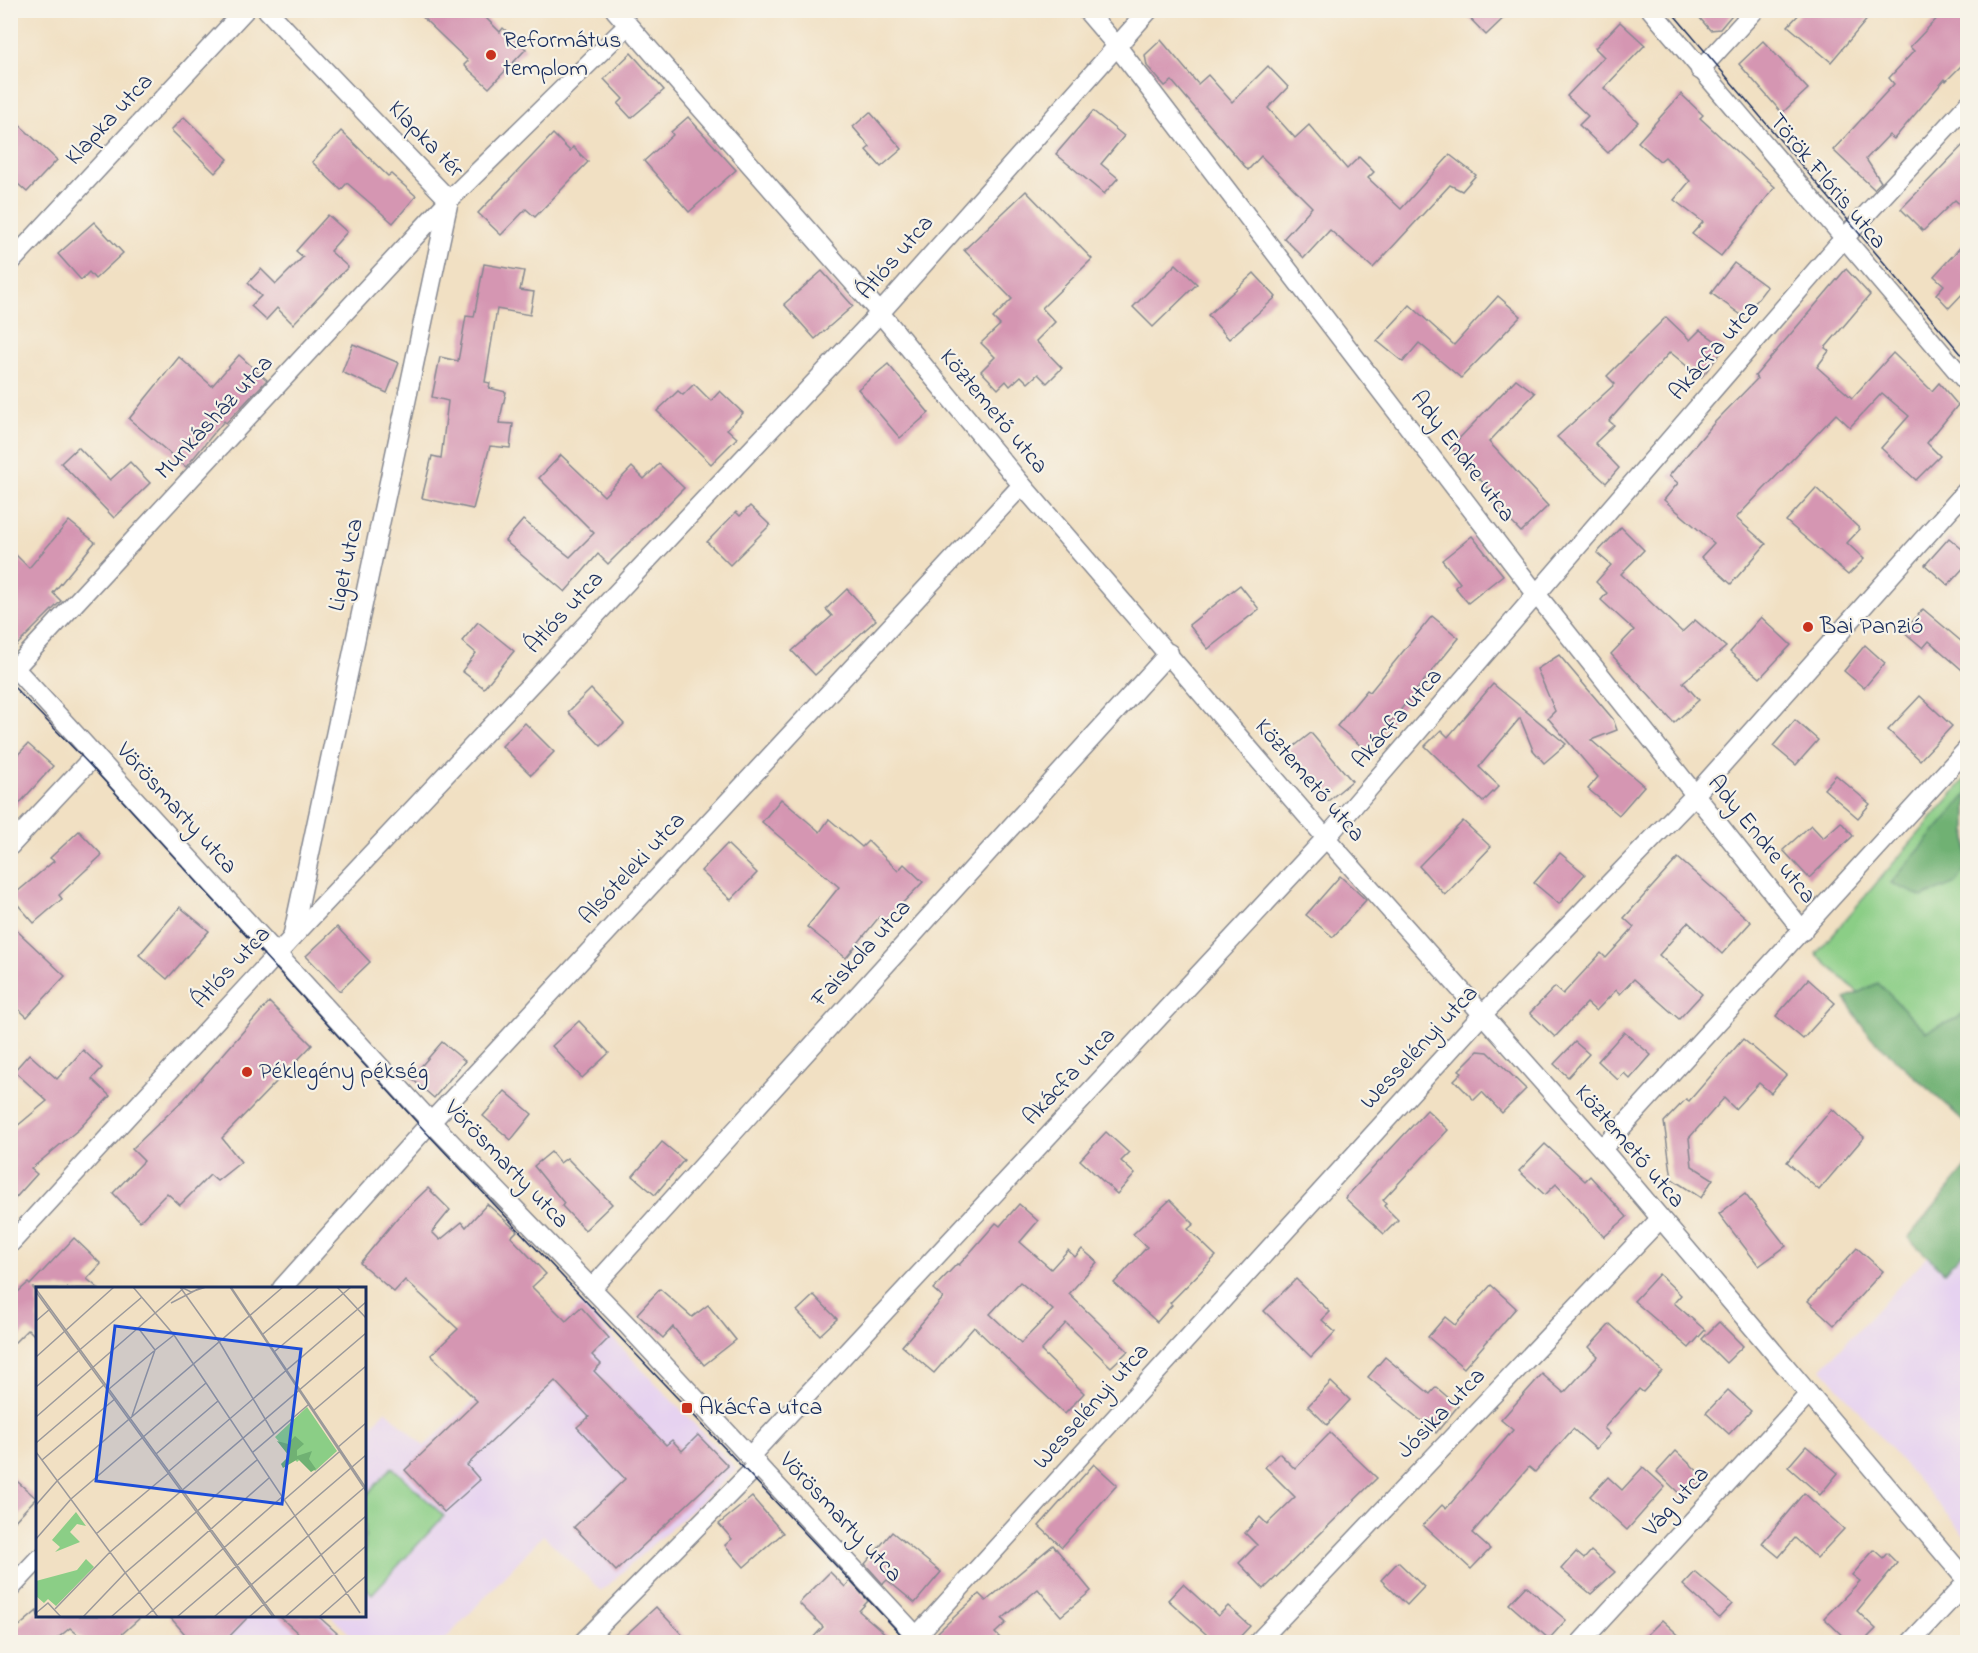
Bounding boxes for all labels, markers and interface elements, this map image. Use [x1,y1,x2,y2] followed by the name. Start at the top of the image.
[503,24,621,87] place label: Református templom
[484,48,498,62] marker: Református templom
[58,66,162,174] street label: Klapka utca
[379,93,472,187] street label: Klapka tér
[1759,106,1895,258] street label: Török Flóris utca
[849,208,943,308] street label: Átlós utca
[1661,293,1769,409] street label: Akácfa utca
[930,342,1056,482] street label: Köztemető utca
[148,348,282,488] street label: Munkásház utca
[1400,384,1523,531] street label: Ady Endre utca
[320,515,374,615] street label: Liget utca
[517,563,613,663] street label: Átlós utca
[1819,610,1924,645] place label: Bai Panzió
[1801,620,1815,634] marker: Bai Panzió
[1344,661,1452,777] street label: Akácfa utca
[1245,711,1373,851] street label: Köztemető utca
[105,734,245,884] street label: Vörösmarty utca
[1697,768,1824,913] street label: Ady Endre utca
[571,805,695,933] street label: Alsóteleki utca
[803,892,920,1017] street label: Faiskola utca
[184,918,280,1018] street label: Átlós utca
[1353,977,1488,1119] street label: Wesselényi utca
[1015,1020,1125,1134] street label: Akácfa utca
[259,1055,428,1091] place label: Péklegény pékség
[240,1065,254,1079] marker: Péklegény pékség
[1565,1077,1693,1217] street label: Köztemető utca
[434,1092,577,1238] street label: Vörösmarty utca
[36,1287,366,1617] inset map
[1025,1336,1159,1479] street label: Wesselényi utca
[1389,1360,1495,1468] street label: Jósika utca
[699,1391,823,1426] place label: Akácfa utca
[680,1401,694,1415] marker: Akácfa utca
[769,1444,910,1592] street label: Vörösmarty utca
[1635,1458,1719,1546] street label: Vág utca

